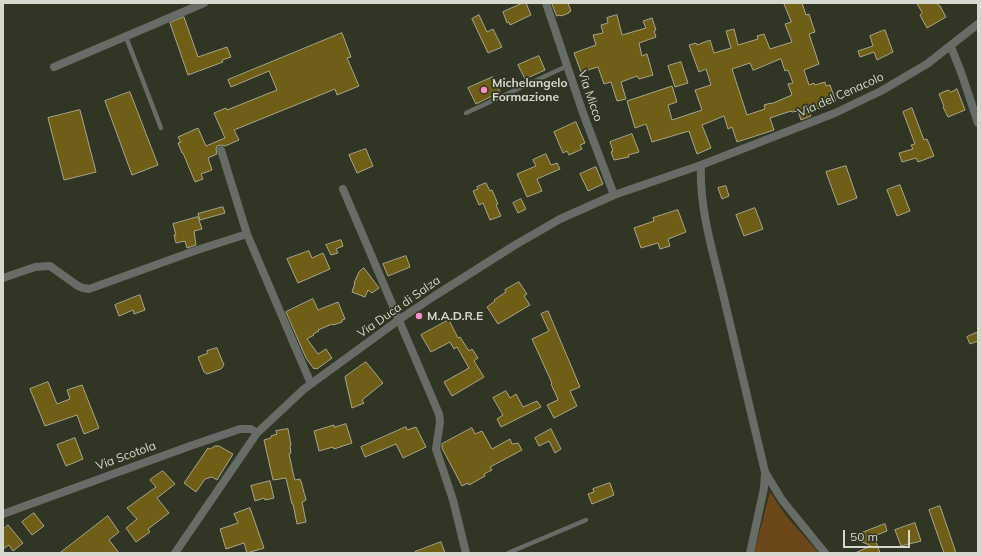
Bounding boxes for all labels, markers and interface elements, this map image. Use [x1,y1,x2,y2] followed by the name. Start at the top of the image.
[575,69,605,123] street label: Via Micco
[796,70,886,120] street label: Via del Cenacolo
[492,76,568,104] place label: Michelangelo Formazione
[479,85,489,95] marker: Michelangelo Formazione
[355,273,443,341] street label: Via Duca di Salza
[427,309,483,323] place label: M.A.D.R.E
[414,311,424,321] marker: M.A.D.R.E
[94,439,158,473] street label: Via Scotola
[845,522,912,548] scale bar
[850,529,878,544] text: 50 m

